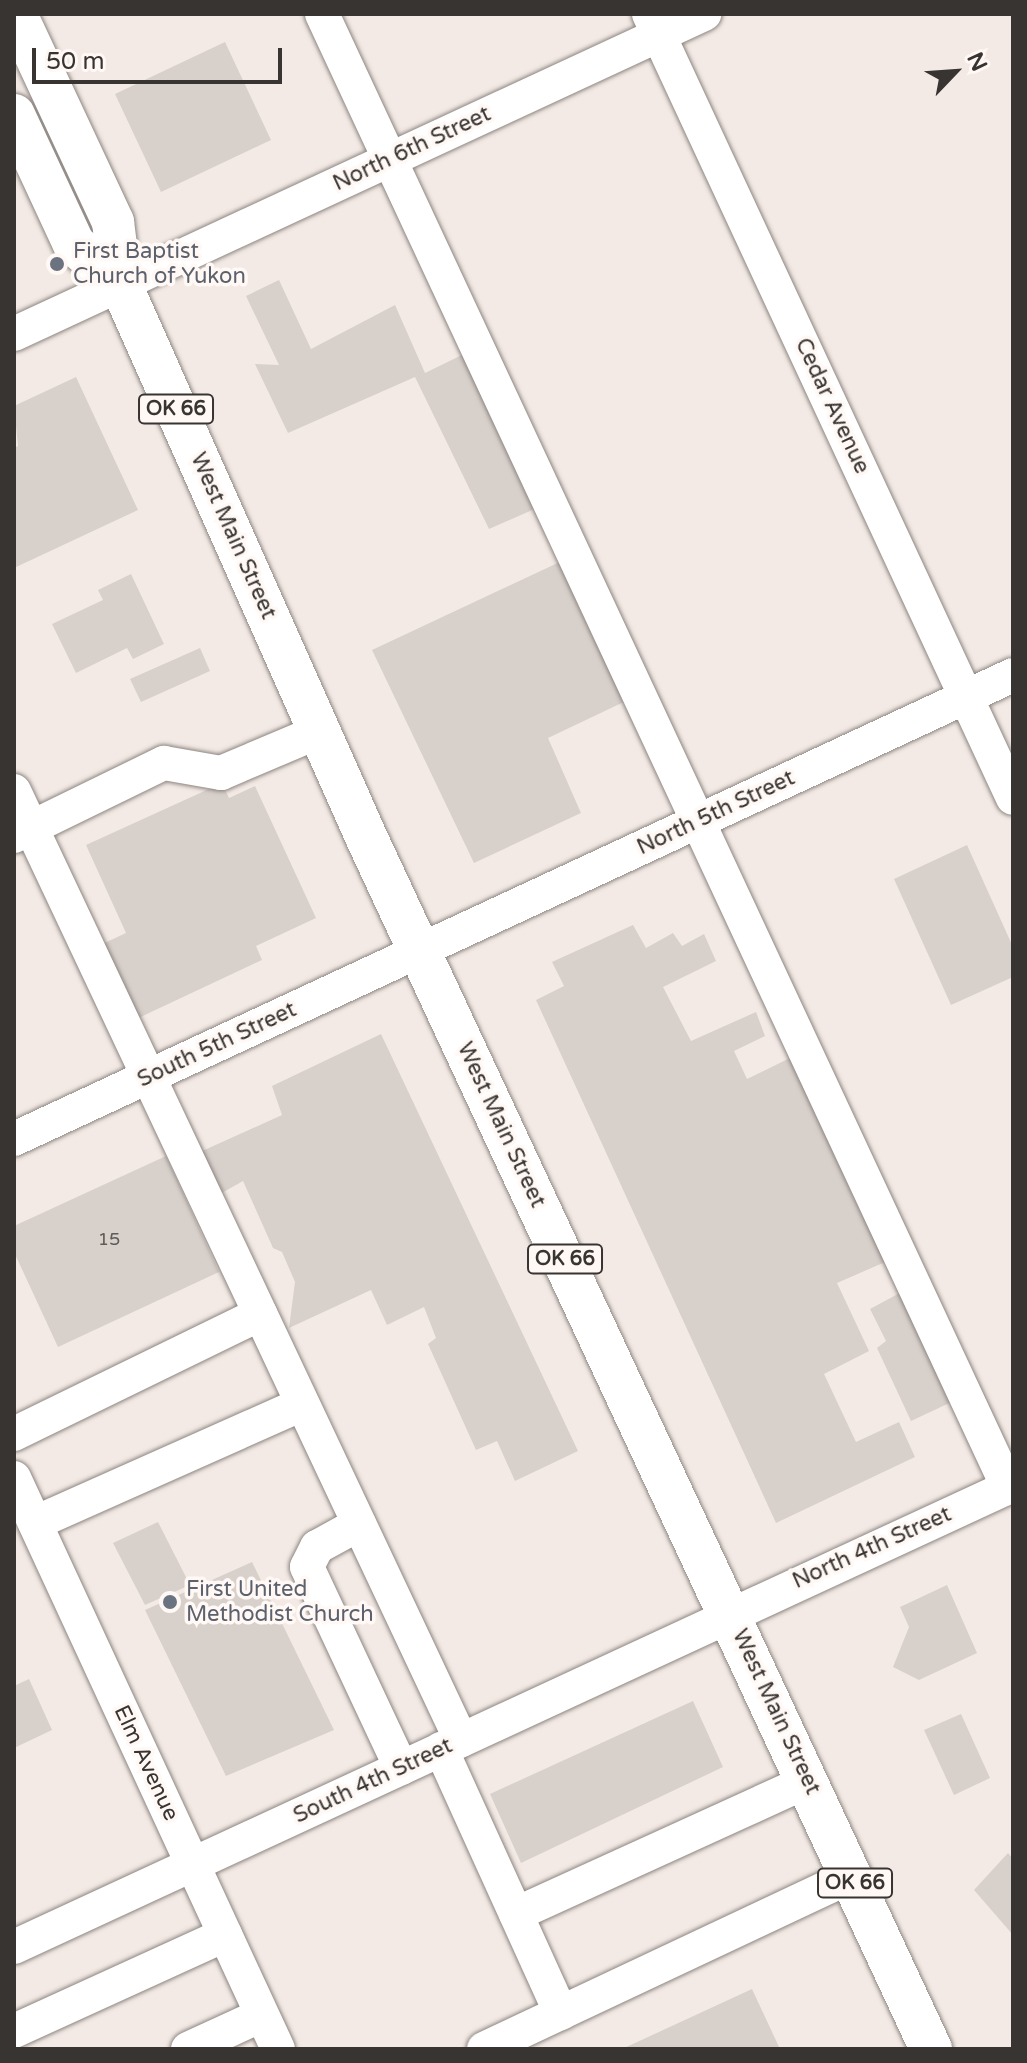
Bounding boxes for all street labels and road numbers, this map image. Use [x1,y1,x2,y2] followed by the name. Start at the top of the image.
[329,101,495,197] street label: North 6th Street
[789,334,875,478] street label: Cedar Avenue
[138,393,214,425] road number: OK 66
[184,449,282,623] street label: West Main Street
[633,765,799,861] street label: North 5th Street
[133,997,301,1093] street label: South 5th Street
[451,1038,551,1212] street label: West Main Street
[527,1243,603,1275] road number: OK 66
[789,1501,955,1595] street label: North 4th Street
[726,1625,826,1799] street label: West Main Street
[108,1701,184,1825] street label: Elm Avenue
[289,1733,457,1829] street label: South 4th Street
[817,1867,893,1899] road number: OK 66

